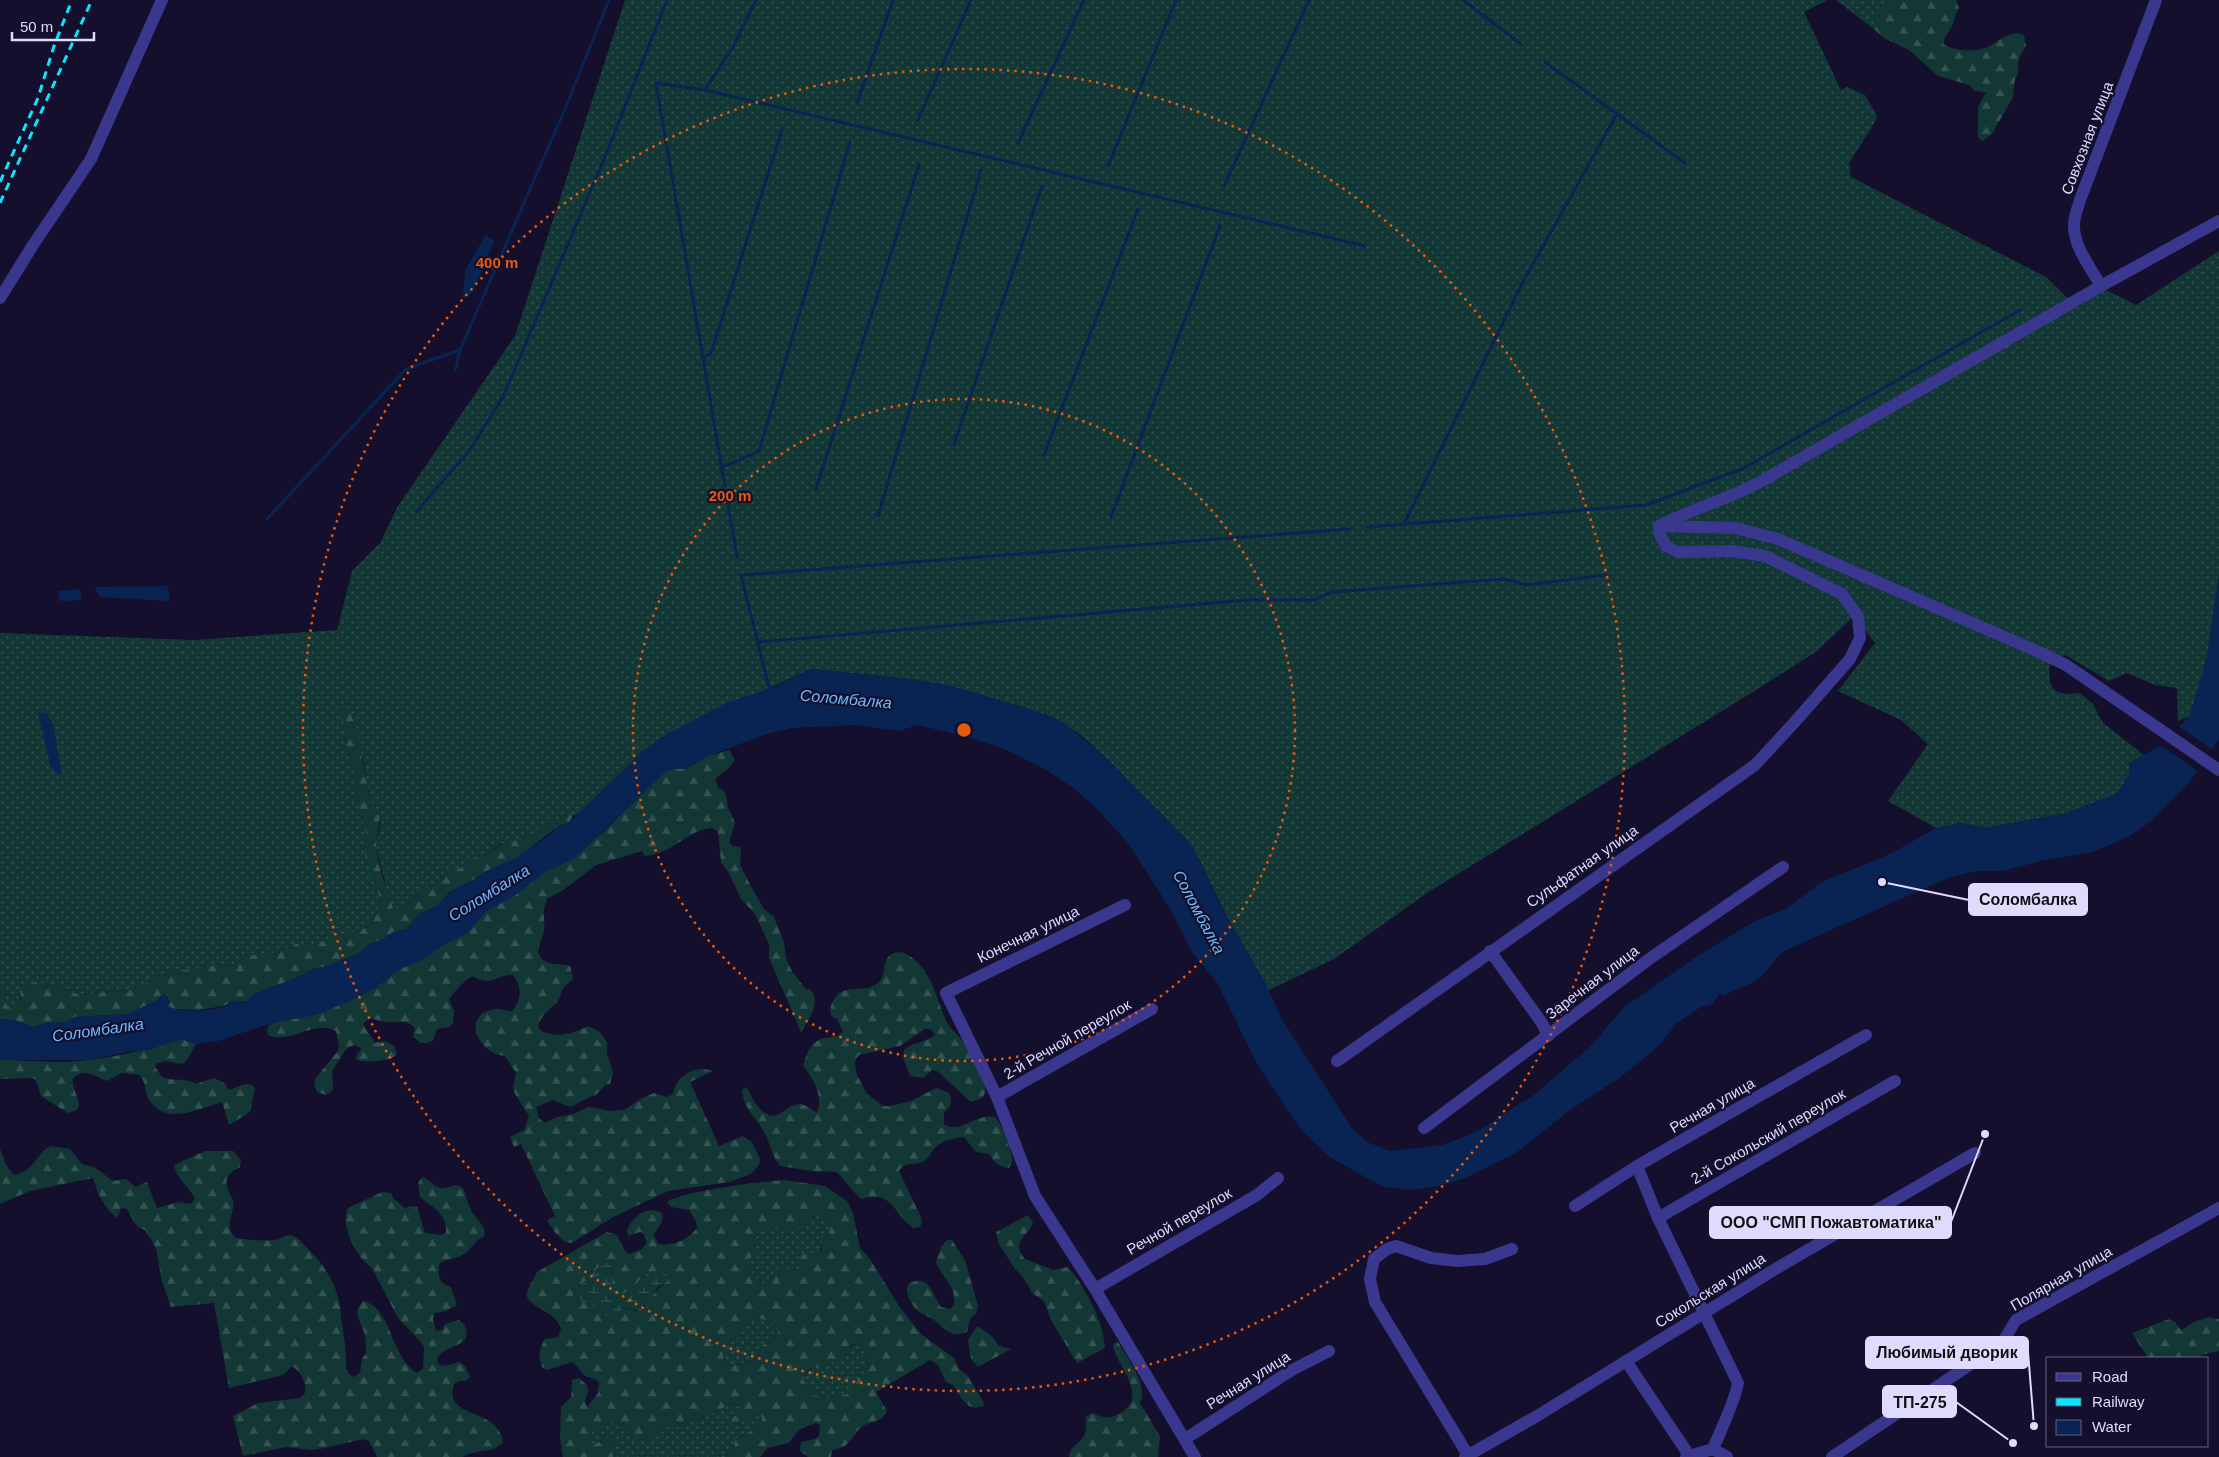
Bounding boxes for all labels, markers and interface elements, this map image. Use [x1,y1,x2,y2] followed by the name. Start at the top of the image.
[12,10,95,42] scale bar
[20,18,53,35] text: 50 m
[2058,78,2117,197] street label: Совхозная улица
[476,254,518,271] text: 400 m
[709,487,751,504] text: 200 m
[799,687,893,711] water label: Соломбалка
[955,721,973,739] centre of rings
[1523,821,1641,911] street label: Сульфатная улица
[445,861,533,925] water label: Соломбалка
[1170,867,1228,957] water label: Соломбалка
[1969,884,2087,915] callout: Соломбалка
[1979,891,2077,908] text: Соломбалка
[974,902,1082,966] street label: Конечная улица
[1542,941,1642,1022] street label: Заречная улица
[1000,995,1134,1082] street label: 2-й Речной переулок
[51,1015,145,1045] water label: Соломбалка
[1667,1074,1758,1136] street label: Речная улица
[1688,1085,1849,1187] street label: 2-й Сокольский переулок
[1124,1184,1235,1258] street label: Речной переулок
[1710,1207,1951,1238] callout: ООО "СМП Пожавтоматика"
[1721,1214,1941,1231] text: ООО "СМП Пожавтоматика"
[2007,1242,2115,1314] street label: Полярная улица
[1652,1249,1769,1331] street label: Сокольская улица
[1866,1337,2028,1368] callout: Любимый дворик
[1876,1344,2019,1361] text: Любимый дворик
[1203,1347,1293,1412] street label: Речная улица
[2046,1357,2209,1447] legend
[2092,1368,2128,1385] text: Road
[1883,1386,1956,1417] callout: ТП-275
[2092,1393,2145,1410] text: Railway
[1893,1394,1947,1411] text: ТП-275
[2092,1418,2131,1435] text: Water

